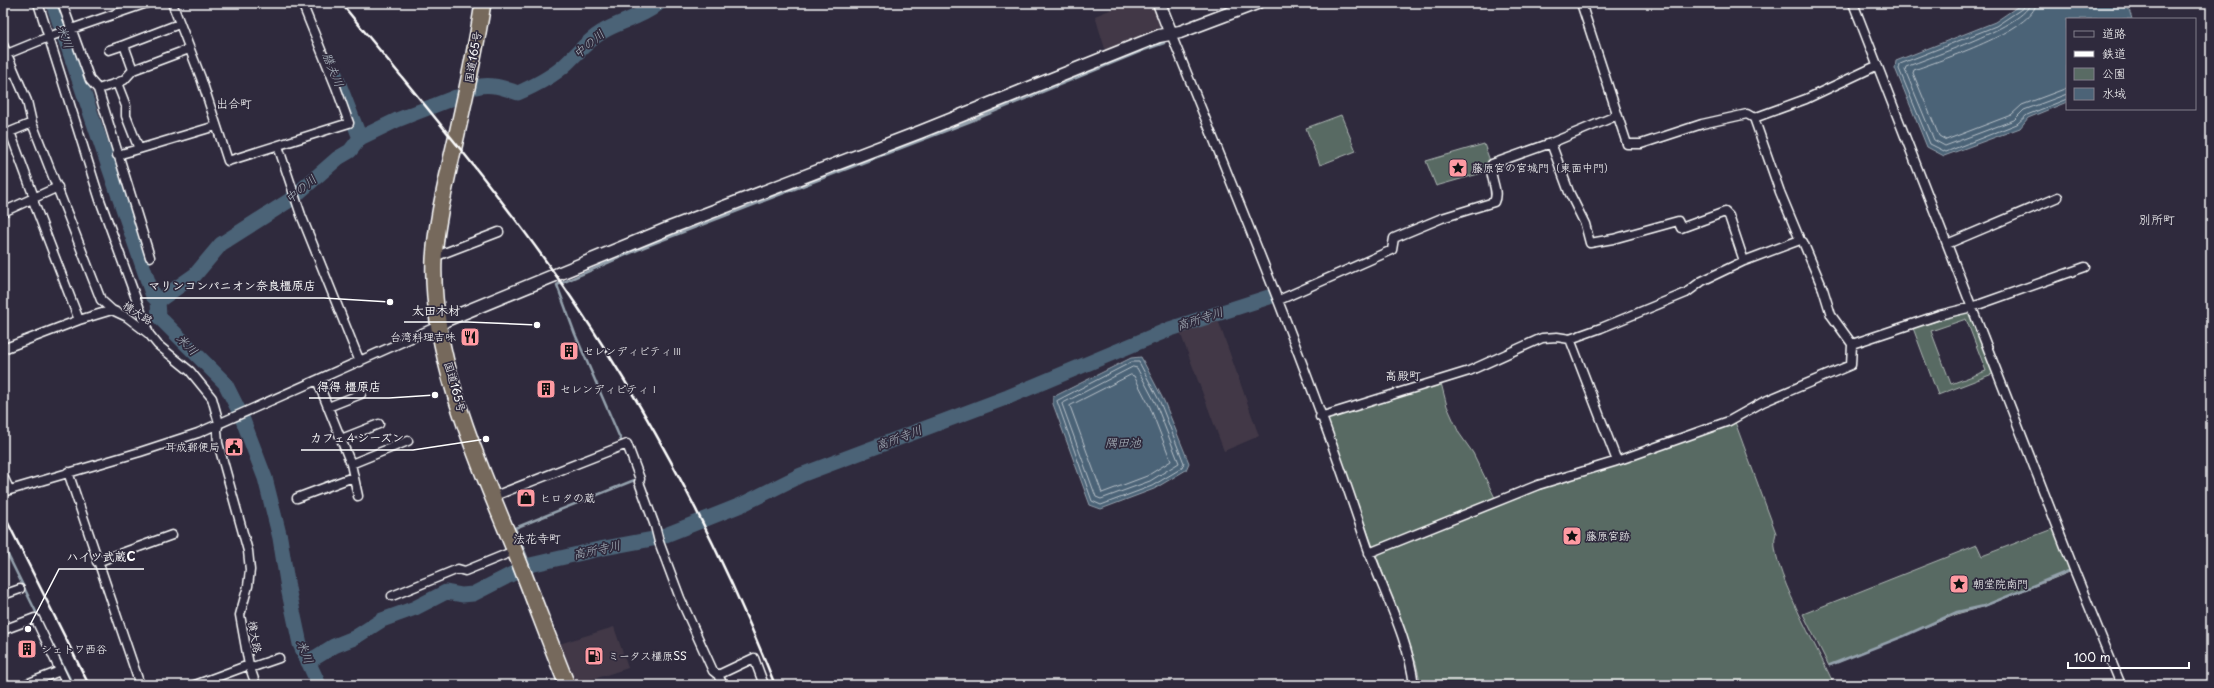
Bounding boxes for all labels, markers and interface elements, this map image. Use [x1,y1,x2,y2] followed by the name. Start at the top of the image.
[2066,18,2196,110] legend
[54,22,78,51] water label: 米川
[2102,24,2126,42] text: 道路
[569,25,608,62] water label: 中の川
[460,30,485,84] street label: 国道165号
[2102,44,2126,62] text: 鉄道
[319,50,349,90] water label: 膳夫川
[2102,64,2126,82] text: 公園
[2102,84,2126,102] text: 水域
[216,94,252,112] district label: 出合町
[1447,157,1469,179] place icon: 藤原宮の宮城門（東面中門）
[1472,159,1615,176] place label: 藤原宮の宮城門（東面中門）
[281,170,320,207] water label: 中の川
[2139,210,2175,228] district label: 別所町
[140,274,324,298] callout: マリンコンパニオン奈良橿原店
[148,276,316,294] text: マリンコンパニオン奈良橿原店
[120,296,157,329] street label: 横大路
[404,298,468,322] callout: 太田木材
[412,301,460,319] text: 太田木材
[1174,302,1225,334] water label: 高所寺川
[459,326,481,348] restaurant icon: 台湾料理吉味
[390,328,456,345] place label: 台湾料理吉味
[173,329,203,359] water label: 米川
[558,340,580,362] building icon: セレンディピティⅢ
[583,342,683,359] place label: セレンディピティⅢ
[440,359,471,414] street label: 国道165号
[1385,366,1421,384] district label: 高殿町
[309,374,389,398] callout: 得得 橿原店
[317,377,381,395] text: 得得 橿原店
[535,378,557,400] building icon: セレンディピティⅠ
[560,380,660,397] place label: セレンディピティⅠ
[873,420,924,454] water label: 高所寺川
[301,426,413,450] callout: カフェ４シーズン
[310,428,404,446] text: カフェ４シーズン
[1105,433,1142,451] water label: 隅田池
[223,436,245,458] public building icon: 耳成郵便局
[165,438,220,455] place label: 耳成郵便局
[515,487,537,509] shop icon: ヒロタの蔵
[540,489,595,506] place label: ヒロタの蔵
[1561,525,1583,547] place icon: 藤原宮跡
[1586,527,1630,544] place label: 藤原宮跡
[513,529,561,547] district label: 法花寺町
[571,535,622,563] water label: 高所寺川
[59,545,144,569] callout: ハイツ武蔵C
[66,547,136,565] text: ハイツ武蔵C
[1948,573,1970,595] place icon: 朝堂院南門
[1973,575,2028,592] place label: 朝堂院南門
[244,619,267,655] street label: 横大路
[293,637,319,666] water label: 米川
[16,638,38,660] building icon: シェトワ西谷
[41,640,107,657] place label: シェトワ西谷
[2068,644,2189,670] scale bar
[583,645,605,667] fuel station icon: ミータス橿原SS
[608,647,687,664] place label: ミータス橿原SS
[2074,648,2111,666] text: 100 m

